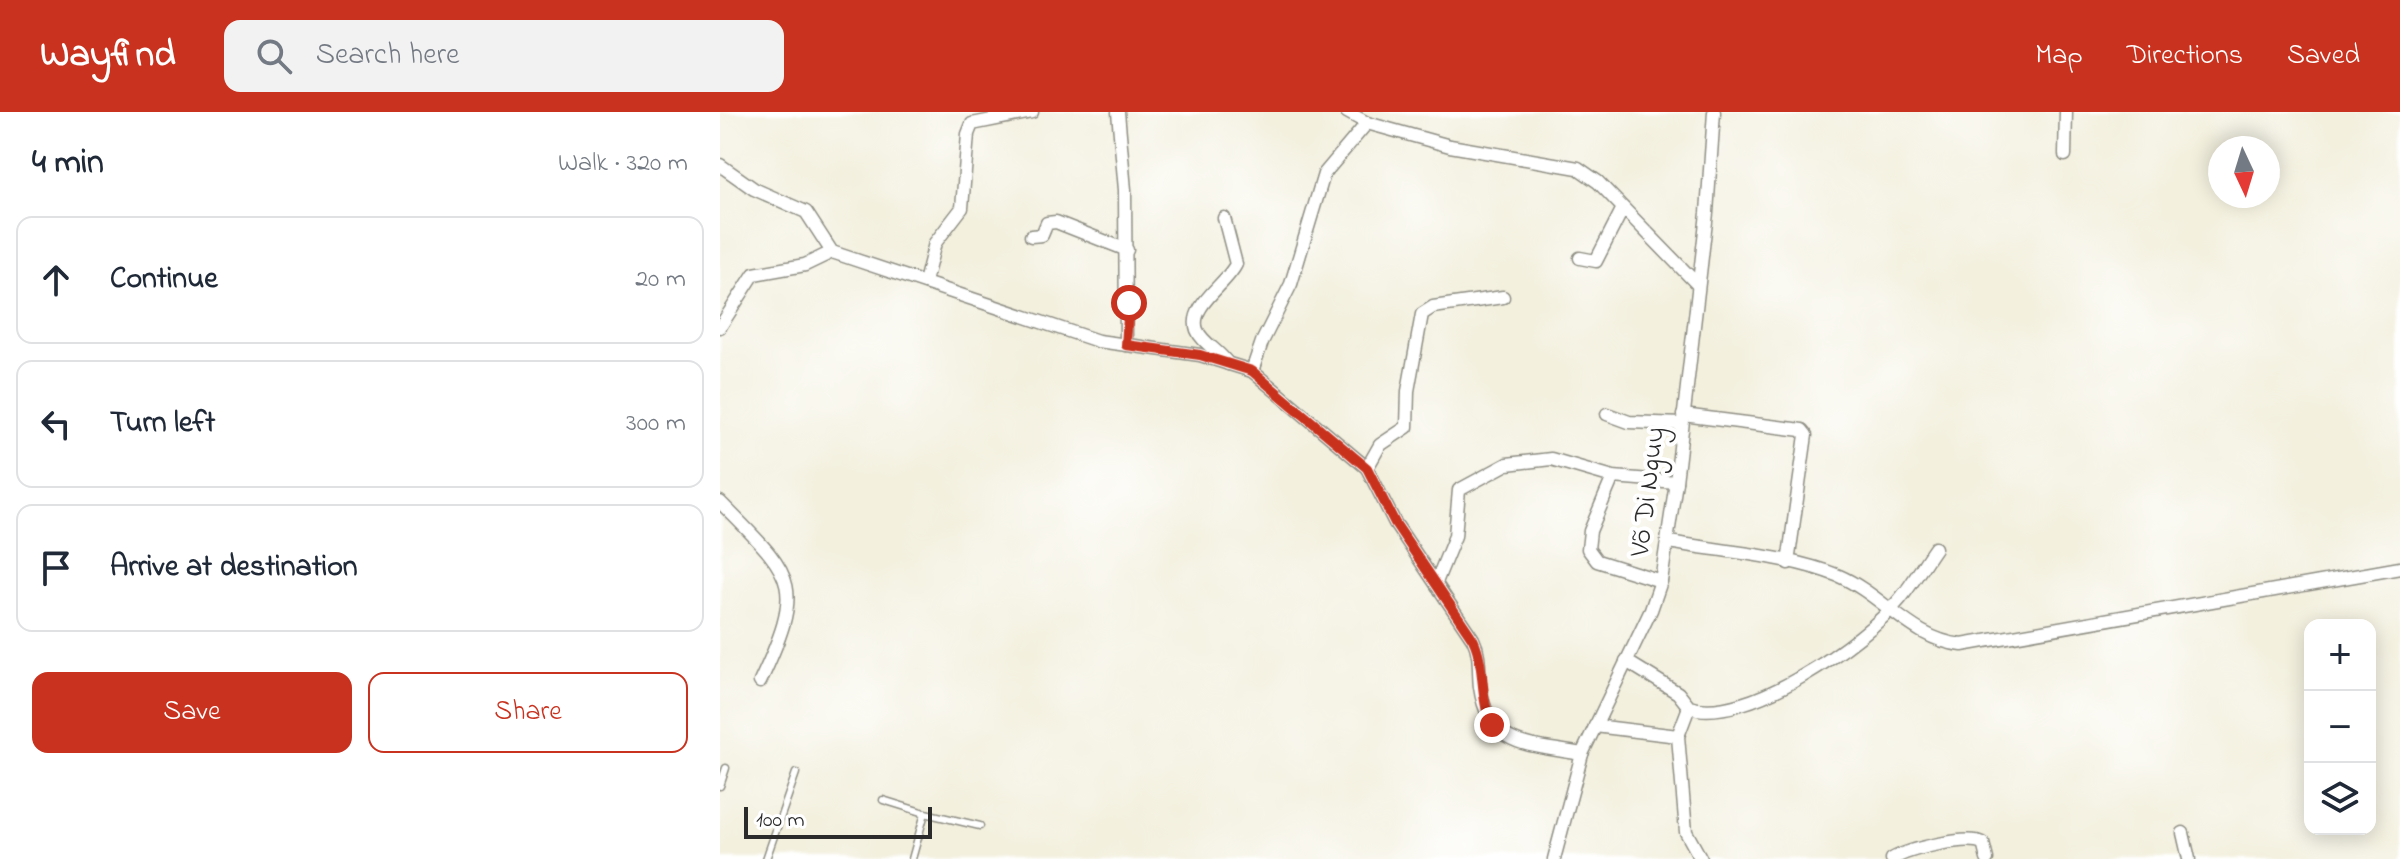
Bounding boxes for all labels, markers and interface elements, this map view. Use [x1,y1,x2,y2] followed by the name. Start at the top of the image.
[224,20,784,92] search box
[40,28,176,84] text: Wayfind
[252,34,296,78] icon: search
[316,34,459,78] text: Search here
[2035,36,2083,77] text: Map
[2127,36,2243,77] text: Directions
[2287,36,2360,77] text: Saved
[2208,136,2280,208] north arrow
[32,139,104,189] text: 4 min
[558,145,688,183] text: Walk · 320 m
[34,258,78,302] icon: ahead
[110,258,218,302] text: Continue
[635,261,686,299] text: 20 m
[1111,285,1147,321] route start
[34,402,78,446] icon: left
[110,402,215,446] text: Turn left
[626,405,686,443] text: 300 m
[1621,425,1677,560] street label: Võ Di Nguy
[34,546,78,590] icon: arrive
[110,546,358,590] text: Arrive at destination
[2304,619,2376,835] map controls
[2304,619,2376,691] button: +
[32,672,352,753] button: Save
[368,672,688,753] button: Share
[2304,691,2376,763] button: −
[1474,707,1510,743] route end
[2304,763,2376,835] button: layers
[744,803,932,839] scale bar
[756,805,805,837] text: 100 m

